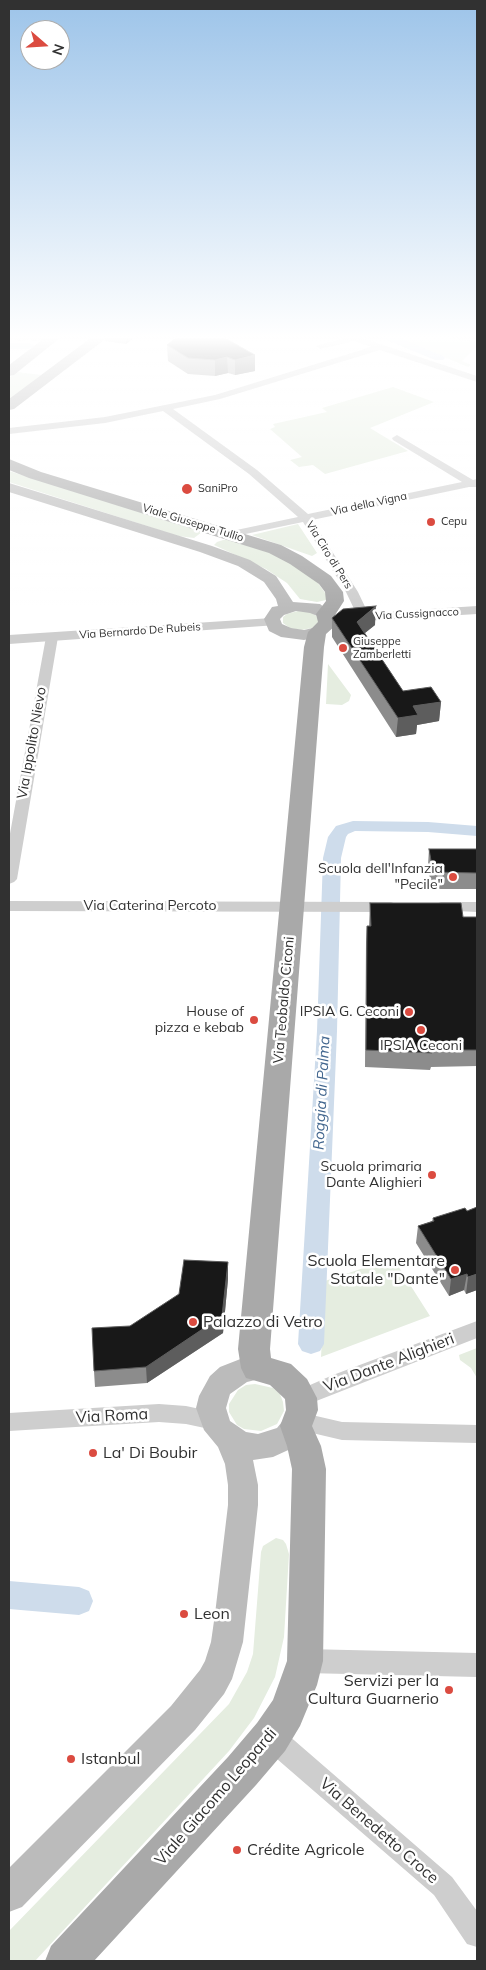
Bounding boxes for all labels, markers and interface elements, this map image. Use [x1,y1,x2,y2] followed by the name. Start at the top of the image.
[20,20,70,70] north arrow
[48,42,68,57] text: N
[180,482,194,496] marker: SaniPro
[198,482,238,496] place label: SaniPro
[330,490,408,518] street label: Via della Vigna
[141,501,245,545] street label: Viale Giuseppe Tullio
[441,515,467,529] place label: Cepu
[425,516,437,528] marker: Cepu
[303,519,355,591] street label: Via Ciro di Pers
[375,605,459,623] street label: Via Cussignacco
[79,620,201,642] street label: Via Bernardo De Rubeis
[353,635,411,661] place label: Giuseppe Zamberletti
[337,642,349,654] marker: Giuseppe Zamberletti
[14,686,50,800] street label: Via Ippolito Nievo
[318,861,443,894] place label: Scuola dell'Infanzia "Pecile"
[447,871,459,883] marker: Scuola dell'Infanzia "Pecile"
[84,898,216,914] street label: Via Caterina Percoto
[270,936,298,1064] street label: Via Teobaldo Ciconi
[155,1004,244,1036] place label: House of pizza e kebab
[300,1004,399,1020] place label: IPSIA G. Ceconi
[403,1006,415,1018] marker: IPSIA G. Ceconi
[248,1014,260,1026] marker: House of pizza e kebab
[415,1024,427,1036] marker: IPSIA Ceconi
[310,1036,334,1150] water label: Roggia di Palma
[380,1038,462,1054] place label: IPSIA Ceconi
[321,1159,422,1192] place label: Scuola primaria Dante Alighieri
[426,1169,438,1181] marker: Scuola primaria Dante Alighieri
[308,1251,445,1289] place label: Scuola Elementare Statale "Dante"
[449,1264,461,1276] marker: Scuola Elementare Statale "Dante"
[203,1312,323,1332] place label: Palazzo di Vetro
[187,1316,199,1328] marker: Palazzo di Vetro
[321,1329,457,1397] street label: Via Dante Alighieri
[75,1405,149,1427] street label: Via Roma
[103,1443,197,1463] place label: La' Di Boubir
[87,1447,99,1459] marker: La' Di Boubir
[194,1604,230,1624] place label: Leon
[178,1608,190,1620] marker: Leon
[308,1671,439,1709] place label: Servizi per la Cultura Guarnerio
[443,1684,455,1696] marker: Servizi per la Cultura Guarnerio
[151,1725,281,1869] street label: Viale Giacomo Leopardi
[81,1749,140,1769] place label: Istanbul
[65,1753,77,1765] marker: Istanbul
[316,1774,442,1888] street label: Via Benedetto Croce
[247,1840,365,1860] place label: Crédite Agricole
[231,1844,243,1856] marker: Crédite Agricole

